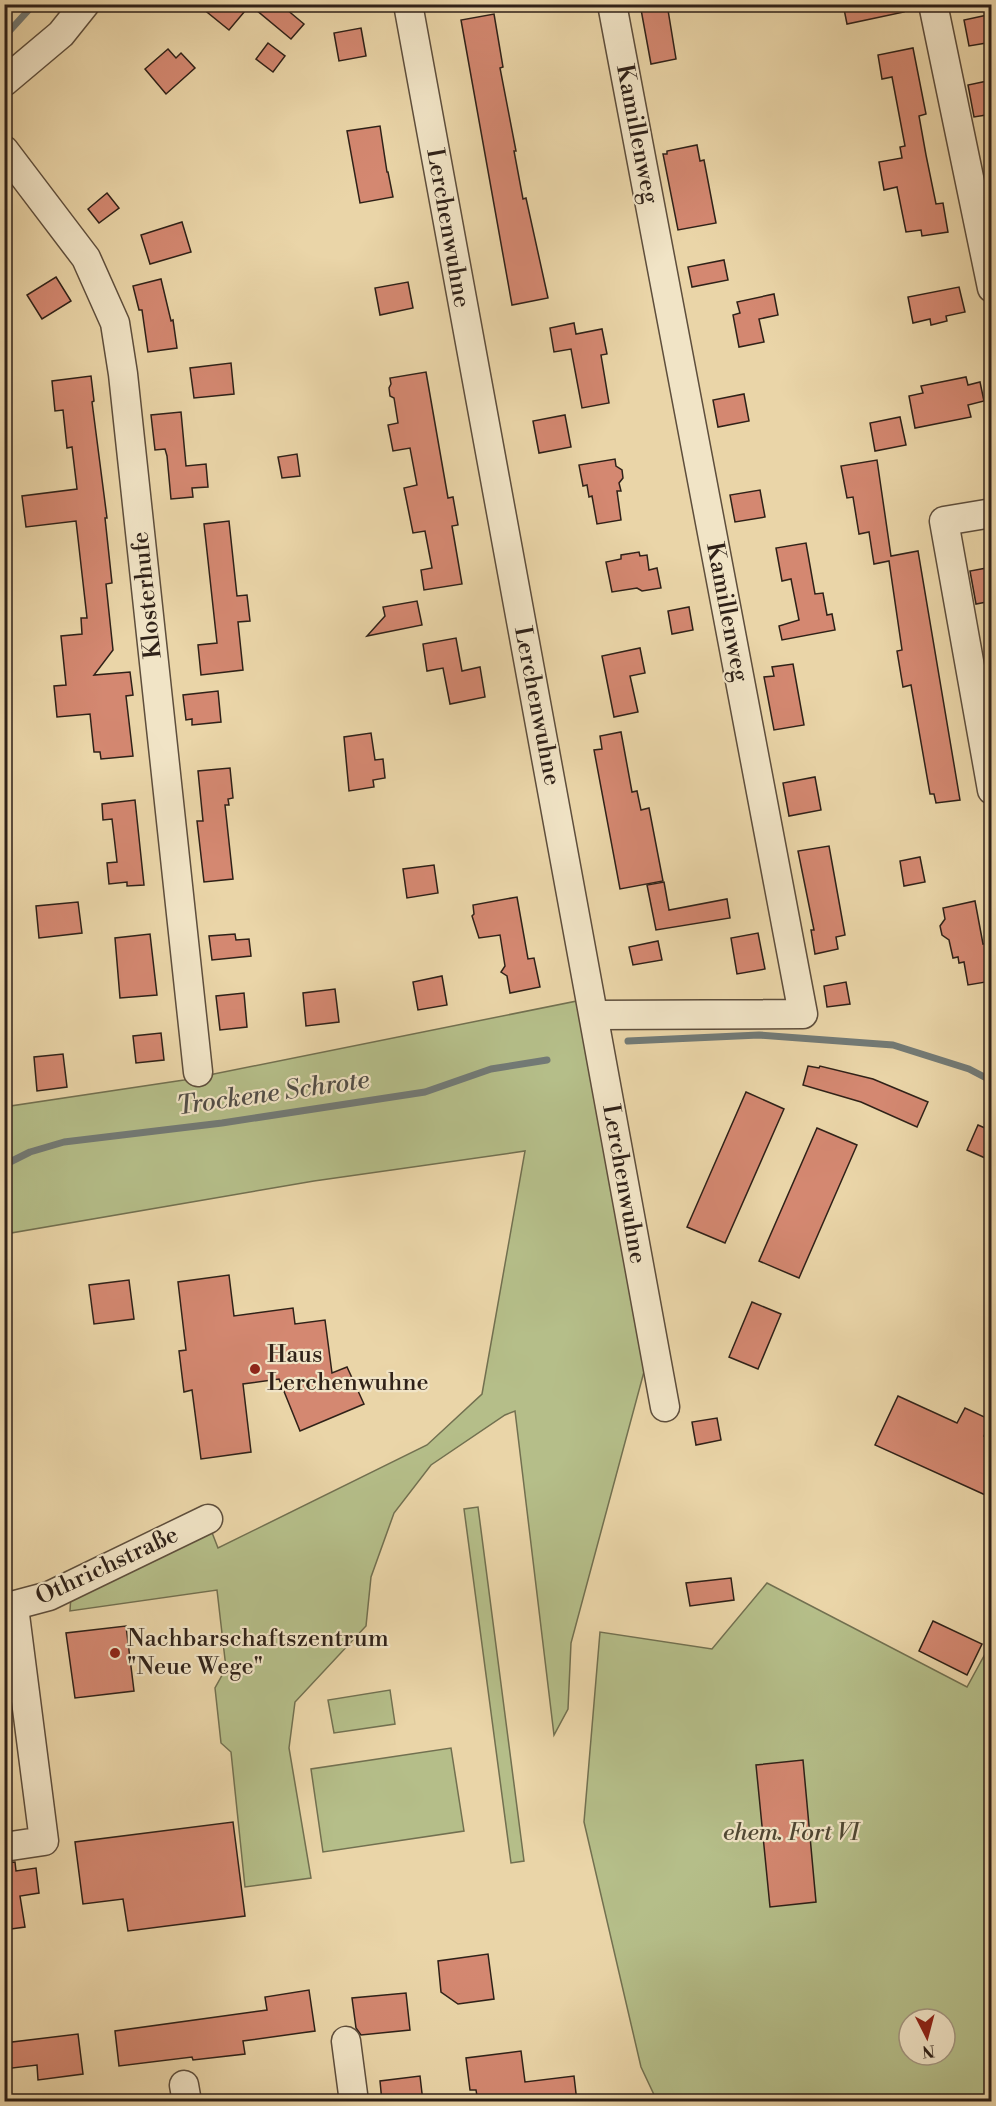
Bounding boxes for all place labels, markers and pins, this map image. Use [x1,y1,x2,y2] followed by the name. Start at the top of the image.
[267,1340,429,1398] place label: Haus Lerchenwuhne
[248,1362,262,1376] marker: Haus Lerchenwuhne
[127,1624,389,1682] place label: Nachbarschaftszentrum "Neue Wege"
[108,1646,122,1660] marker: Nachbarschaftszentrum "Neue Wege"

